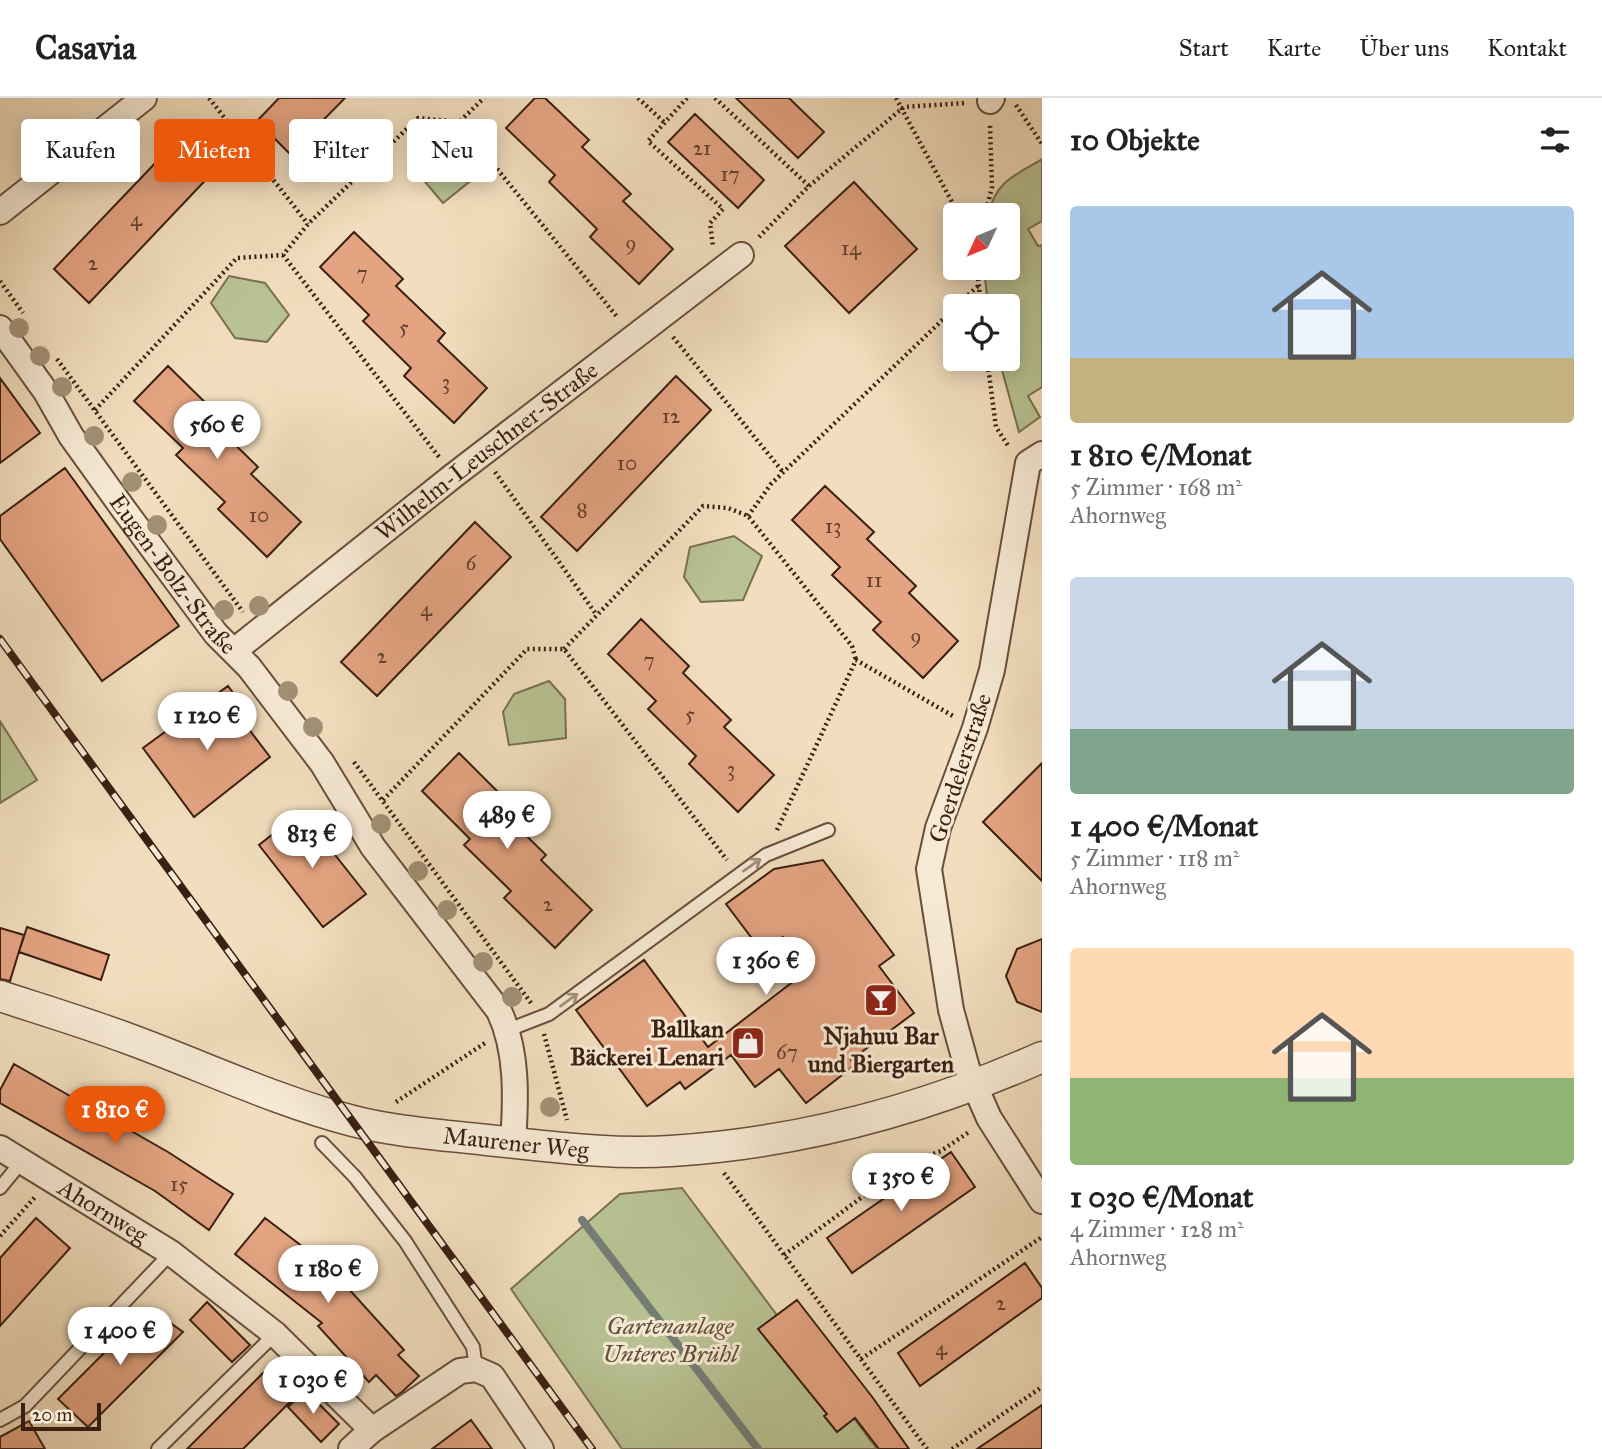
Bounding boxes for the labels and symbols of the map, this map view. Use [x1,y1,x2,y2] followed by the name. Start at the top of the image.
[693,135,711,161] house number: 21
[720,161,740,187] house number: 17
[943,203,1020,280] north arrow
[130,206,143,232] house number: 4
[625,230,637,256] house number: 9
[841,235,862,261] house number: 14
[88,250,99,276] house number: 2
[356,260,368,286] house number: 7
[399,314,409,340] house number: 5
[369,355,604,547] street label: Wilhelm-Leuschner-Straße
[442,369,450,395] house number: 3
[168,402,266,461] pin: 560 €
[662,403,681,429] house number: 12
[617,450,637,476] house number: 10
[102,488,243,661] street label: Eugen-Bolz-Straße
[576,497,588,523] house number: 8
[249,502,269,528] house number: 10
[825,513,841,539] house number: 13
[466,550,478,576] house number: 6
[866,567,882,593] house number: 11
[420,596,433,622] house number: 4
[910,623,922,649] house number: 9
[377,643,388,669] house number: 2
[643,647,655,673] house number: 7
[922,690,998,846] street label: Goerdelerstraße
[142,692,272,752] pin: 1 120 €
[685,701,695,727] house number: 5
[727,756,735,782] house number: 3
[458,792,556,851] pin: 489 €
[263,810,361,870] pin: 813 €
[742,858,761,872] one-way arrow
[543,891,554,917] house number: 2
[701,937,831,997] pin: 1 360 €
[862,981,900,1019] bar icon: Njahuu Bar und Biergarten
[559,993,578,1008] one-way arrow
[570,1014,724,1072] place label: Ballkan Bäckerei Lenari
[807,1021,954,1079] place label: Njahuu Bar und Biergarten
[729,1024,767,1062] shop icon: Ballkan Bäckerei Lenari
[776,1039,798,1065] house number: 67
[50,1086,180,1146] pin: 1 810 €
[441,1120,591,1165] street label: Maurener Weg
[836,1154,966,1213] pin: 1 350 €
[170,1171,188,1197] house number: 15
[52,1172,154,1251] street label: Ahornweg
[263,1246,393,1305] pin: 1 180 €
[996,1290,1007,1316] house number: 2
[55,1308,185,1367] pin: 1 400 €
[602,1311,740,1369] park label: Gartenanlage Unteres Brühl
[935,1335,948,1361] house number: 4
[248,1356,378,1416] pin: 1 030 €
[21,1400,102,1432] scale bar

